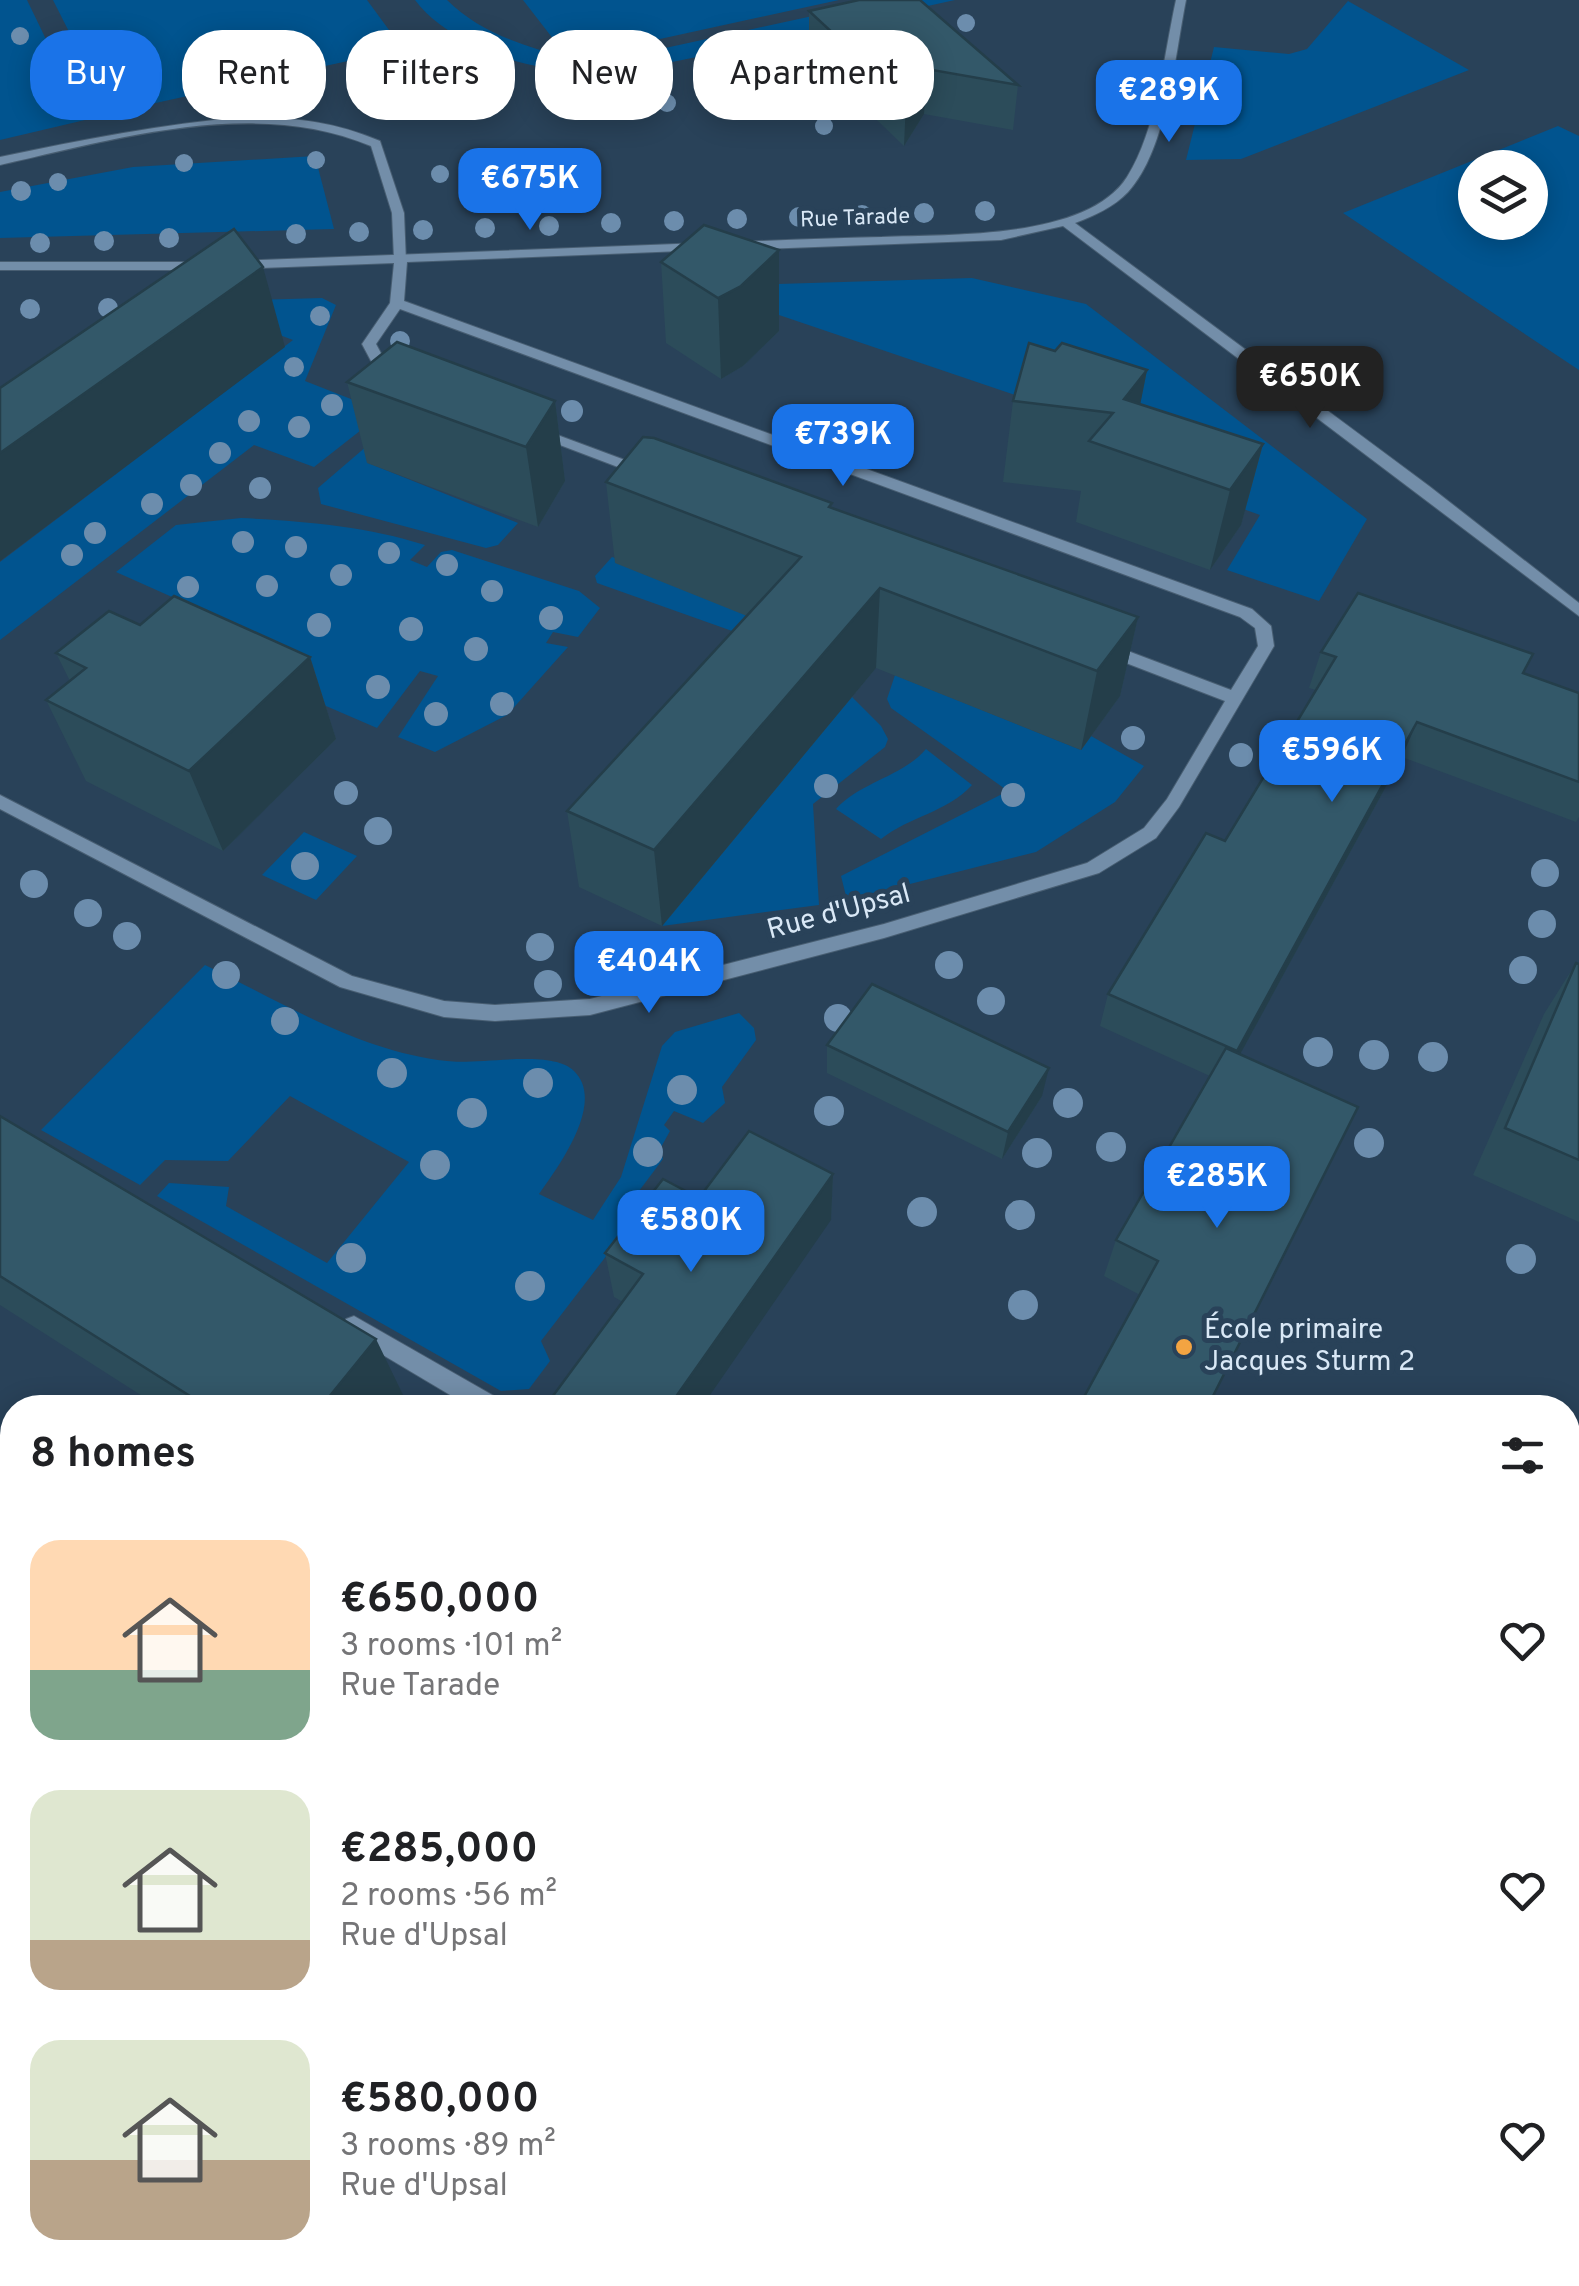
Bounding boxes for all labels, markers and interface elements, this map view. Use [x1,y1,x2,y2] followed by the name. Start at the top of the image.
[30,30,162,120] chip: Buy
[182,30,326,120] chip: Rent
[346,30,515,120] chip: Filters
[535,30,673,120] chip: New
[693,30,934,120] chip: Apartment
[1099,60,1239,145] pin: €289K
[1118,72,1220,112] text: €289K
[460,148,600,233] pin: €675K
[1458,150,1548,240] map controls
[1458,150,1548,240] button: layers
[480,160,580,200] text: €675K
[799,204,911,234] street label: Rue Tarade
[1240,346,1380,431] pin: €650K
[1258,358,1362,398] text: €650K
[773,404,913,489] pin: €739K
[794,416,892,456] text: €739K
[1262,720,1402,805] pin: €596K
[1281,732,1383,772] text: €596K
[763,877,915,949] street label: Rue d'Upsal
[579,931,719,1016] pin: €404K
[596,943,702,983] text: €404K
[1147,1146,1287,1231] pin: €285K
[1166,1158,1268,1198] text: €285K
[621,1190,761,1275] pin: €580K
[639,1202,743,1242] text: €580K
[1204,1311,1415,1381] place label: École primaire Jacques Sturm 2
[1173,1336,1195,1358] marker: École primaire Jacques Sturm 2
[1495,1428,1550,1483] icon: filters
[30,1429,196,1482] text: 8 homes
[340,1574,539,1627] text: €650,000
[110,1580,230,1700] icon: home
[1495,1613,1550,1668] icon: heart
[340,1627,562,1667] text: 3 rooms · 101 m²
[340,1667,500,1707] text: Rue Tarade
[340,1824,538,1877] text: €285,000
[110,1830,230,1950] icon: home
[1495,1863,1550,1918] icon: heart
[340,1877,557,1917] text: 2 rooms · 56 m²
[340,1917,508,1957] text: Rue d'Upsal
[340,2074,539,2127] text: €580,000
[110,2080,230,2200] icon: home
[1495,2113,1550,2168] icon: heart
[340,2127,556,2167] text: 3 rooms · 89 m²
[340,2167,508,2207] text: Rue d'Upsal

